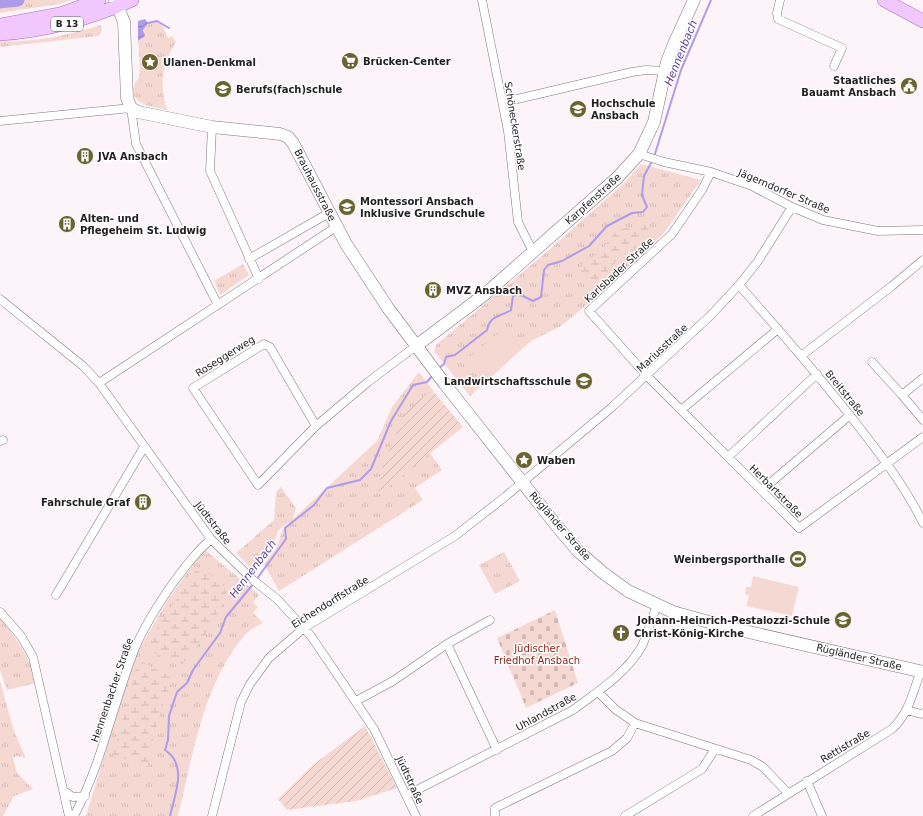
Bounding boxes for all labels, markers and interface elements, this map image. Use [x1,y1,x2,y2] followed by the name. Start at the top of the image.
[51,17,83,31] road number: B 13
[662,18,700,88] water label: Hennenbach
[340,51,360,71] supermarket icon: Brücken-Center
[140,52,160,72] place icon: Ulanen-Denkmal
[363,56,451,67] place label: Brücken-Center
[163,57,256,68] place label: Ulanen-Denkmal
[801,75,896,98] place label: Staatliches Bauamt Ansbach
[899,76,919,96] public building icon: Staatliches Bauamt Ansbach
[213,79,233,99] school or university icon: Berufs(fach)schule
[503,81,527,171] street label: Schöneckerstraße
[236,84,343,95] place label: Berufs(fach)schule
[591,98,656,121] place label: Hochschule Ansbach
[568,99,588,119] school or university icon: Hochschule Ansbach
[75,146,95,166] building icon: JVA Ansbach
[292,147,338,223] street label: Brauhausstraße
[97,151,168,162] place label: JVA Ansbach
[736,166,831,215] street label: Jägerndorfer Straße
[563,171,623,227] street label: Karpfenstraße
[360,196,485,219] place label: Montessori Ansbach Inklusive Grundschule
[337,197,357,217] school or university icon: Montessori Ansbach Inklusive Grundschule
[80,213,206,236] place label: Alten- und Pflegeheim St. Ludwig
[57,214,77,234] building icon: Alten- und Pflegeheim St. Ludwig
[582,235,656,305] street label: Karlsbader Straße
[423,280,443,300] building icon: MVZ Ansbach
[446,285,522,296] place label: MVZ Ansbach
[634,322,690,374] street label: Mariusstraße
[193,333,257,379] street label: Roseggerweg
[823,368,867,418] street label: Breitstraße
[574,371,594,391] school or university icon: Landwirtschaftsschule
[444,376,571,387] place label: Landwirtschaftsschule
[514,450,534,470] place icon: Waben
[537,455,575,466] place label: Waben
[747,462,805,520] street label: Herbartstraße
[527,489,593,563] street label: Rügländer Straße
[133,492,153,512] building icon: Fahrschule Graf
[41,497,131,508] place label: Fahrschule Graf
[192,499,233,547] street label: Jüdtstraße
[227,537,279,601] water label: Hennenbach
[788,549,808,569] sports icon: Weinbergsporthalle
[674,554,785,565] place label: Weinbergsporthalle
[289,574,371,630] street label: Eichendorffstraße
[833,610,853,630] school or university icon: Johann-Heinrich-Pestalozzi-Schule
[636,615,830,626] place label: Johann-Heinrich-Pestalozzi-Schule
[611,623,631,643] church icon: Christ-König-Kirche
[634,628,744,639] place label: Christ-König-Kirche
[89,636,135,744] street label: Hennenbacher Straße
[815,642,903,672] street label: Rügländer Straße
[494,643,580,666] park label: Jüdischer Friedhof Ansbach
[514,691,578,733] street label: Uhlandstraße
[819,727,871,765] street label: Rettistraße
[394,753,426,806] street label: Jüdtstraße

